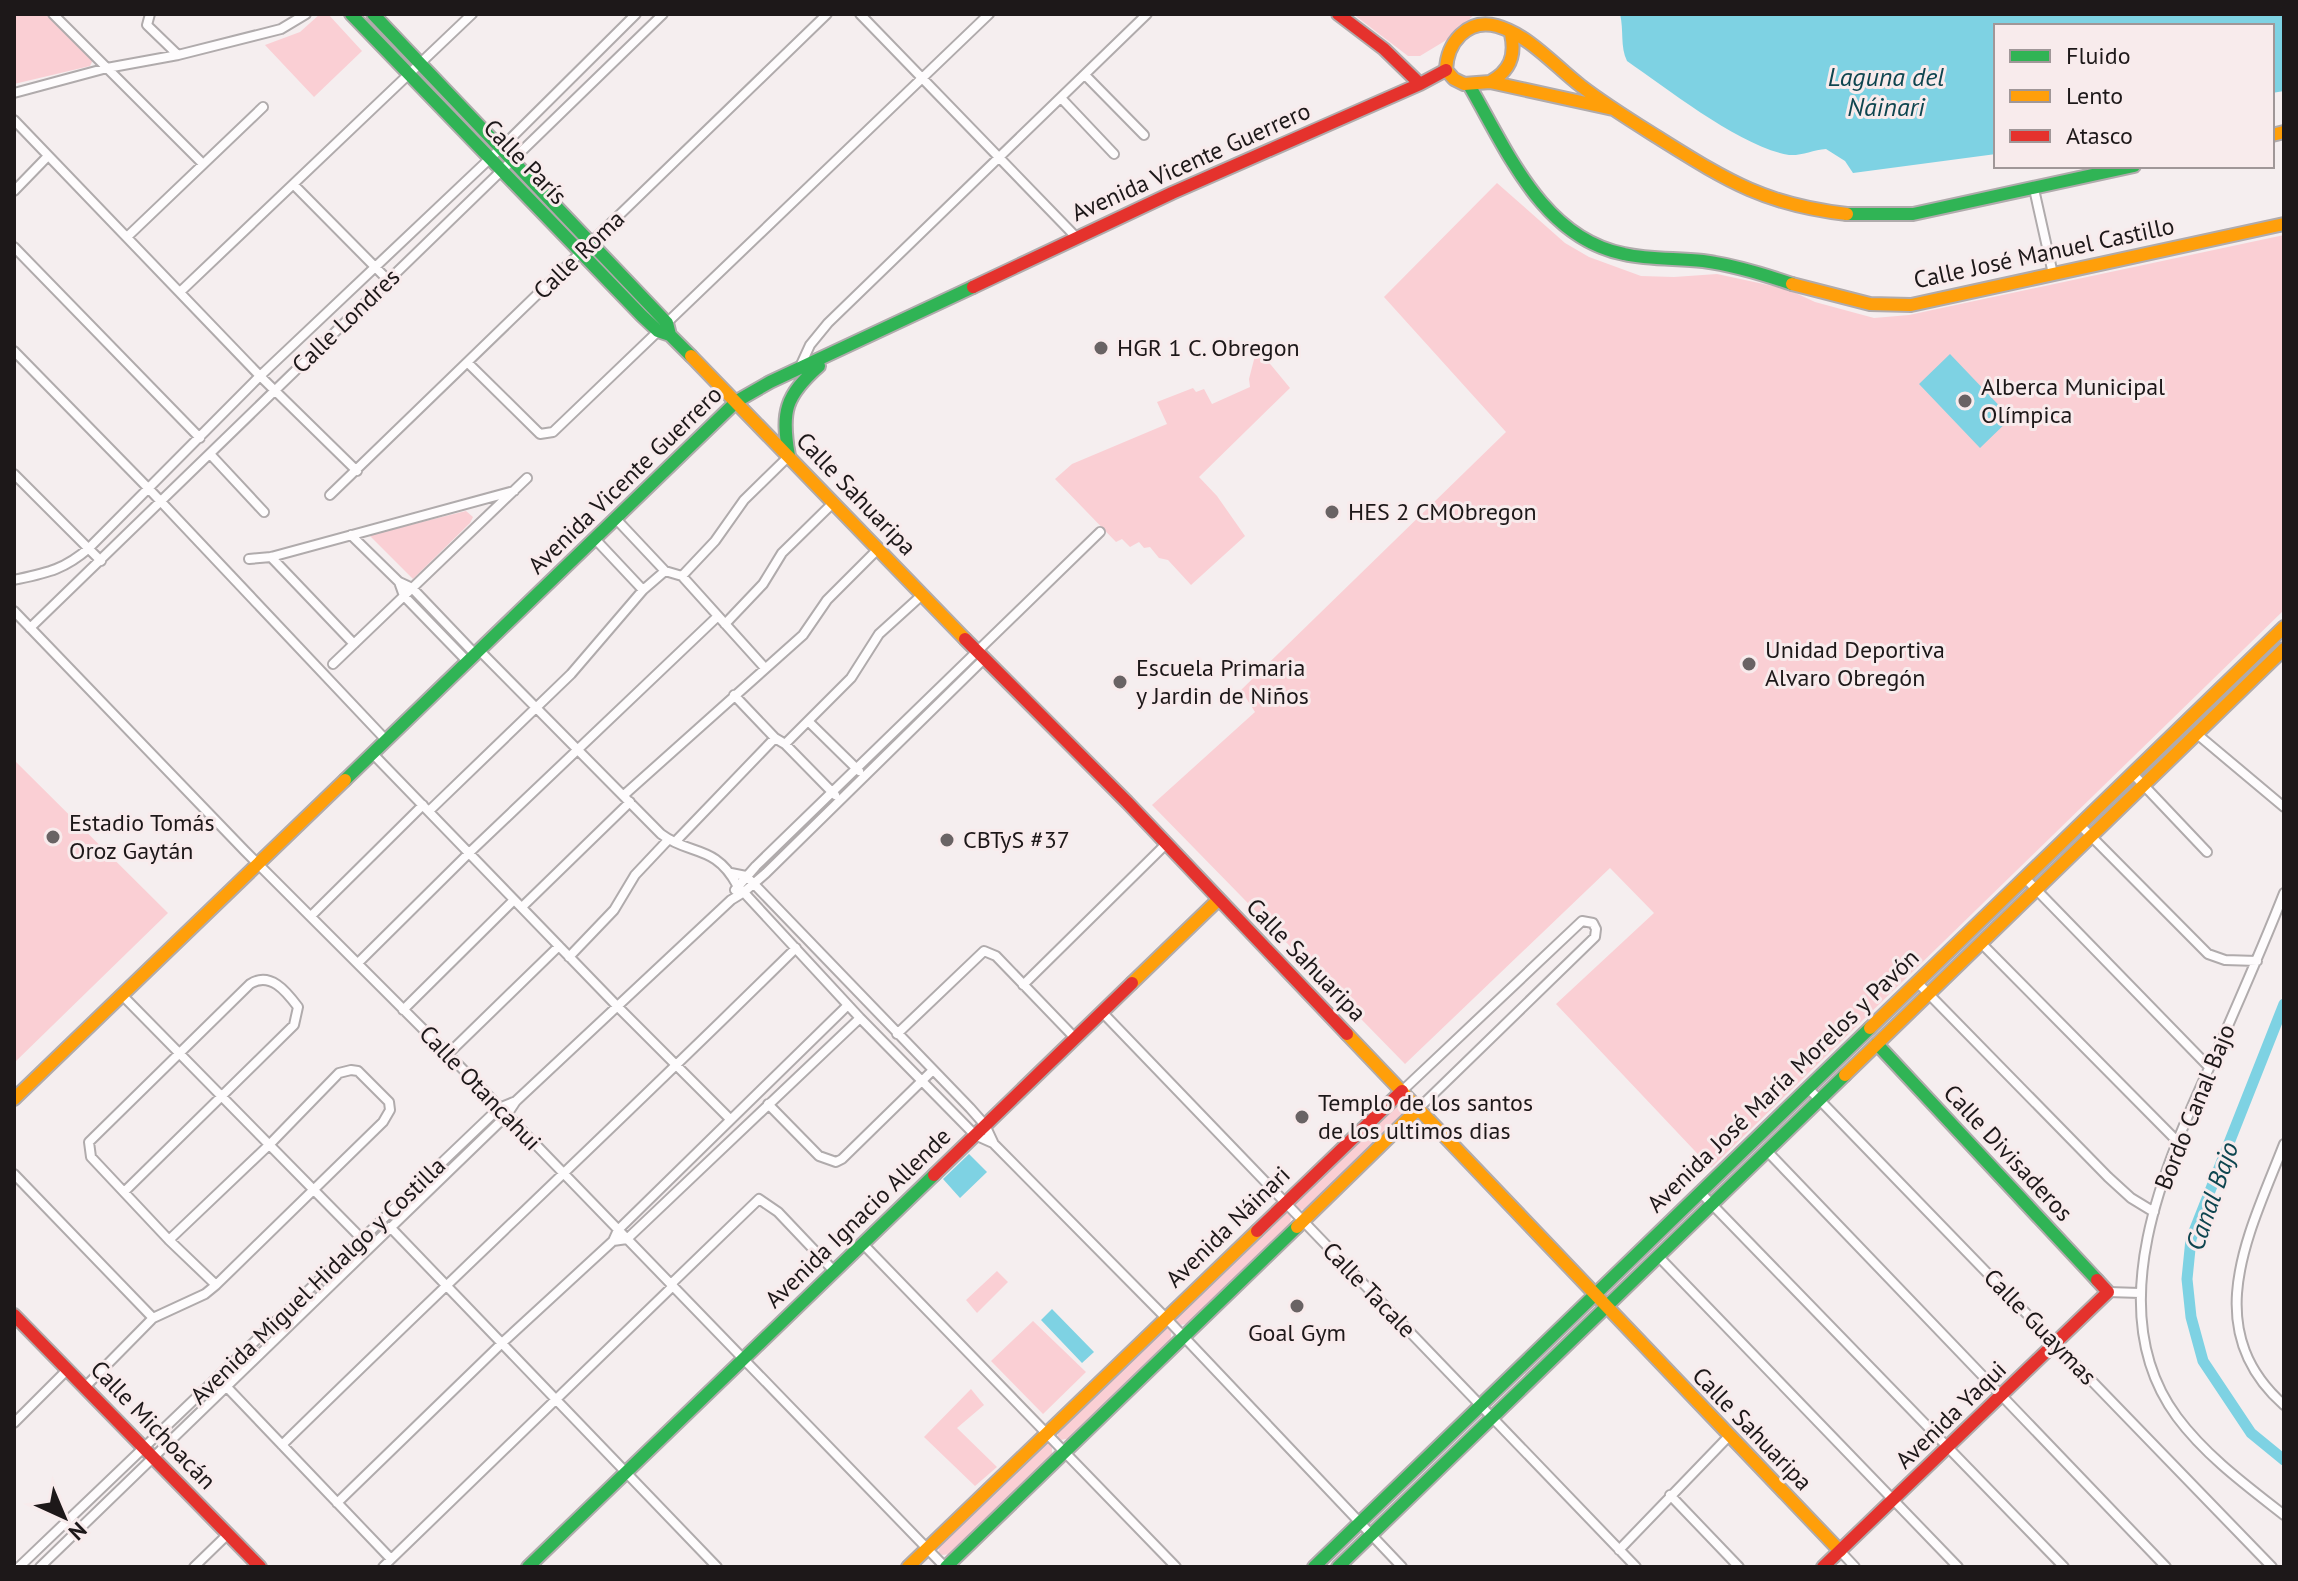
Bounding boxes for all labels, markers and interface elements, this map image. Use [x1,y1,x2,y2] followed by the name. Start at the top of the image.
[1994,24,2274,168] legend
[2066,40,2131,71] text: Fluido
[1828,60,1944,123] water label: Laguna del Náinari
[2066,80,2123,111] text: Lento
[1067,95,1315,228] street label: Avenida Vicente Guerrero
[477,112,574,211] street label: Calle París
[2066,120,2133,151] text: Atasco
[526,203,631,306] street label: Calle Roma
[1911,210,2177,295] street label: Calle José Manuel Castillo
[285,261,406,380] street label: Calle Londres
[1117,332,1300,363] place label: HGR 1 C. Obregon
[1092,339,1110,357] marker: HGR 1 C. Obregon
[1981,371,2165,430] place label: Alberca Municipal Olímpica
[521,379,728,580] street label: Avenida Vicente Guerrero
[1956,392,1974,410] marker: Alberca Municipal Olímpica
[790,425,923,562] street label: Calle Sahuaripa
[1348,496,1537,527] place label: HES 2 CMObregon
[1323,503,1341,521] marker: HES 2 CMObregon
[1765,634,1945,693] place label: Unidad Deportiva Alvaro Obregón
[1136,652,1309,711] place label: Escuela Primaria y Jardin de Niños
[1740,655,1758,673] marker: Unidad Deportiva Alvaro Obregón
[1111,673,1129,691] marker: Escuela Primaria y Jardin de Niños
[69,807,215,866] place label: Estadio Tomás Oroz Gaytán
[963,824,1070,855] place label: CBTyS #37
[44,828,62,846] marker: Estadio Tomás Oroz Gaytán
[938,831,956,849] marker: CBTyS #37
[1240,891,1373,1028] street label: Calle Sahuaripa
[1640,942,1925,1219] street label: Avenida José María Morelos y Pavón
[413,1018,548,1157] street label: Calle Otancahui
[2149,1020,2241,1194] street label: Bordo Canal Bajo
[1937,1078,2080,1228] street label: Calle Divisaderos
[1318,1087,1533,1146] place label: Templo de los santos de los ultimos dias
[1293,1108,1311,1126] marker: Templo de los santos de los ultimos dias
[758,1121,957,1314] street label: Avenida Ignacio Allende
[2179,1138,2245,1254] water label: Canal Bajo
[183,1150,452,1411] street label: Avenida Miguel Hidalgo y Costilla
[1159,1159,1297,1294] street label: Avenida Náinari
[1316,1235,1423,1344] street label: Calle Tacale
[1977,1262,2104,1391] street label: Calle Guaymas
[1288,1297,1306,1315] marker: Goal Gym
[1248,1317,1346,1348] place label: Goal Gym
[84,1354,223,1496] street label: Calle Michoacán
[1889,1354,2013,1475] street label: Avenida Yaqui
[1686,1360,1819,1497] street label: Calle Sahuaripa
[24,1477,104,1557] north arrow
[63,1516,93,1546] text: N

